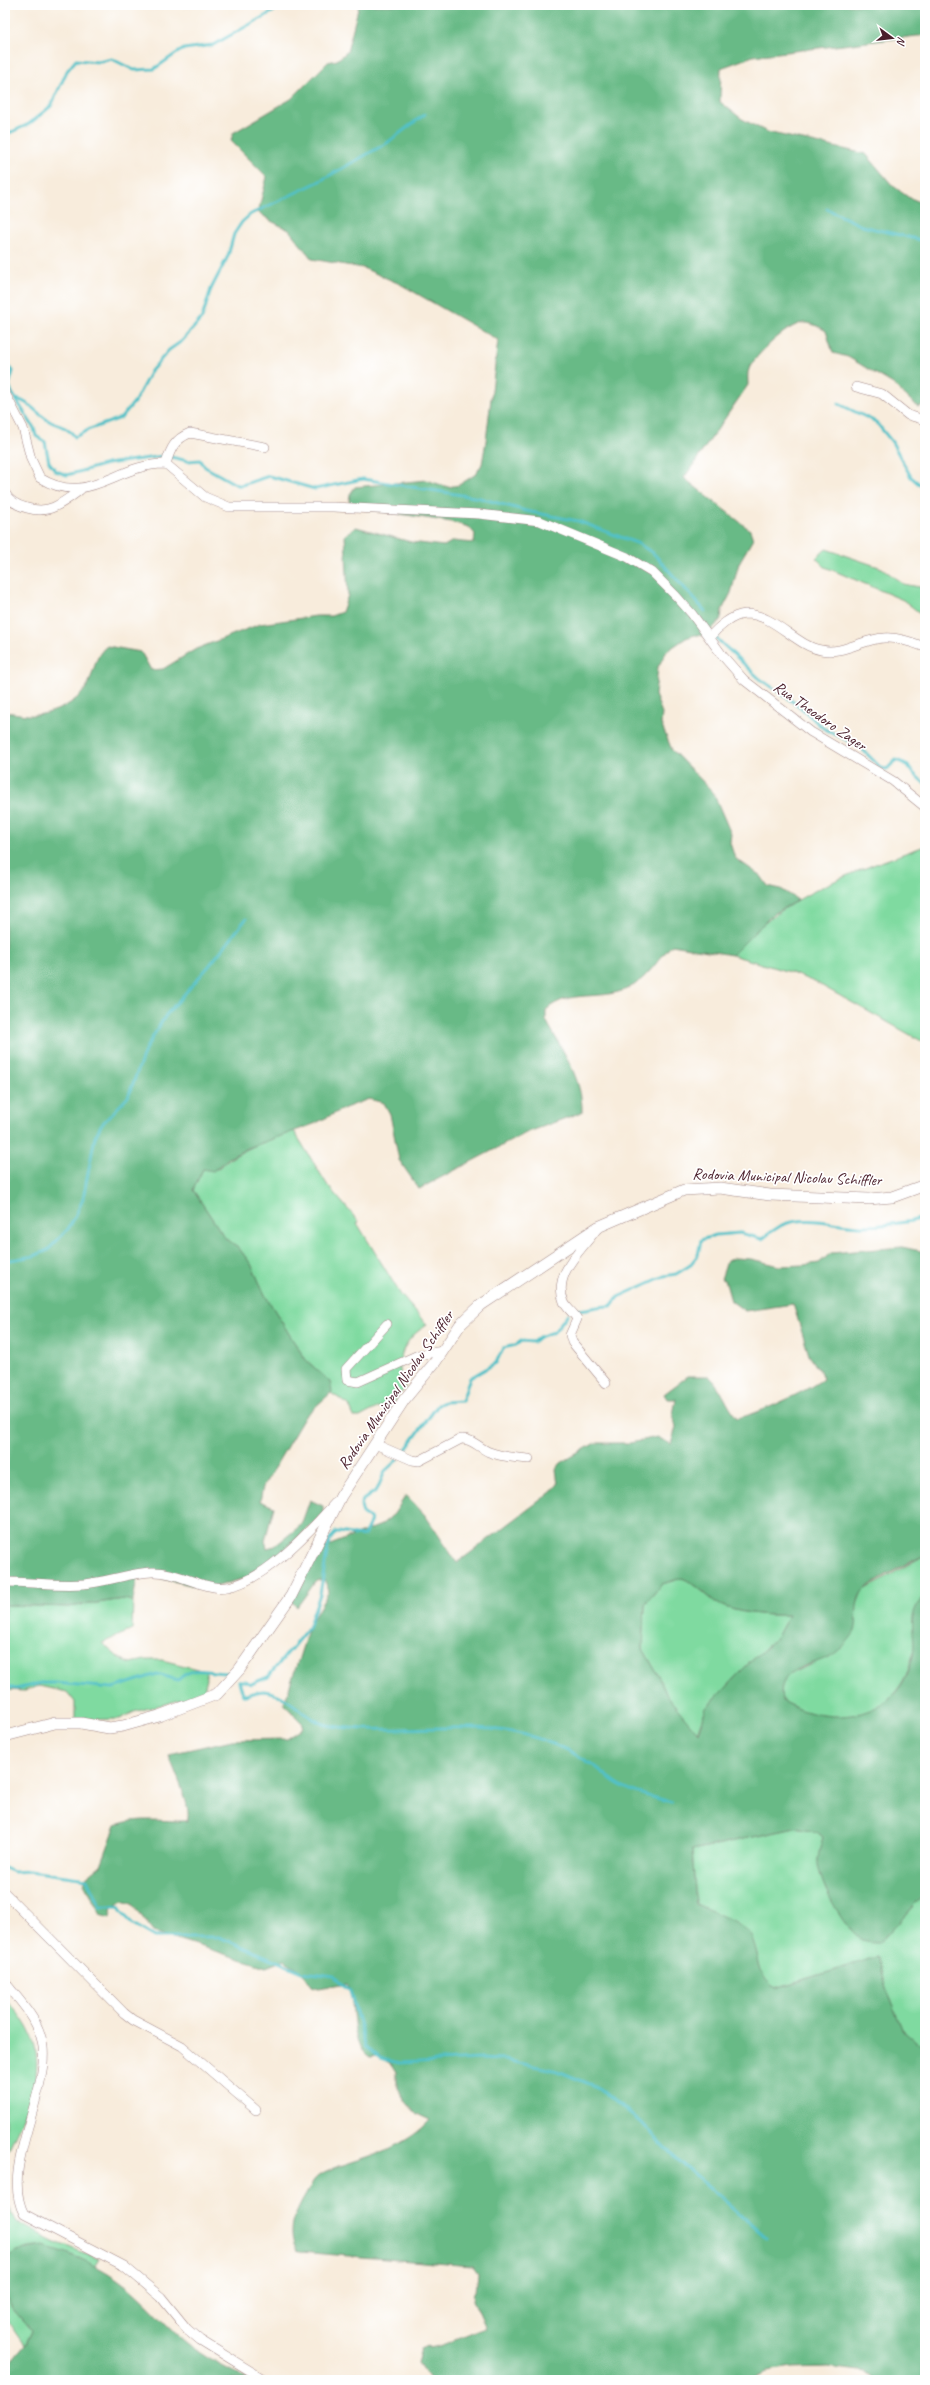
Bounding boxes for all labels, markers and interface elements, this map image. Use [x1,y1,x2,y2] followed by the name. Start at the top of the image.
[872,18,912,58] north arrow
[893,35,909,48] text: N
[770,677,871,756] street label: Rua Theodoro Zager
[692,1164,883,1190] street label: Rodovia Municipal Nicolau Schiffler
[334,1306,459,1473] street label: Rodovia Municipal Nicolau Schiffler

